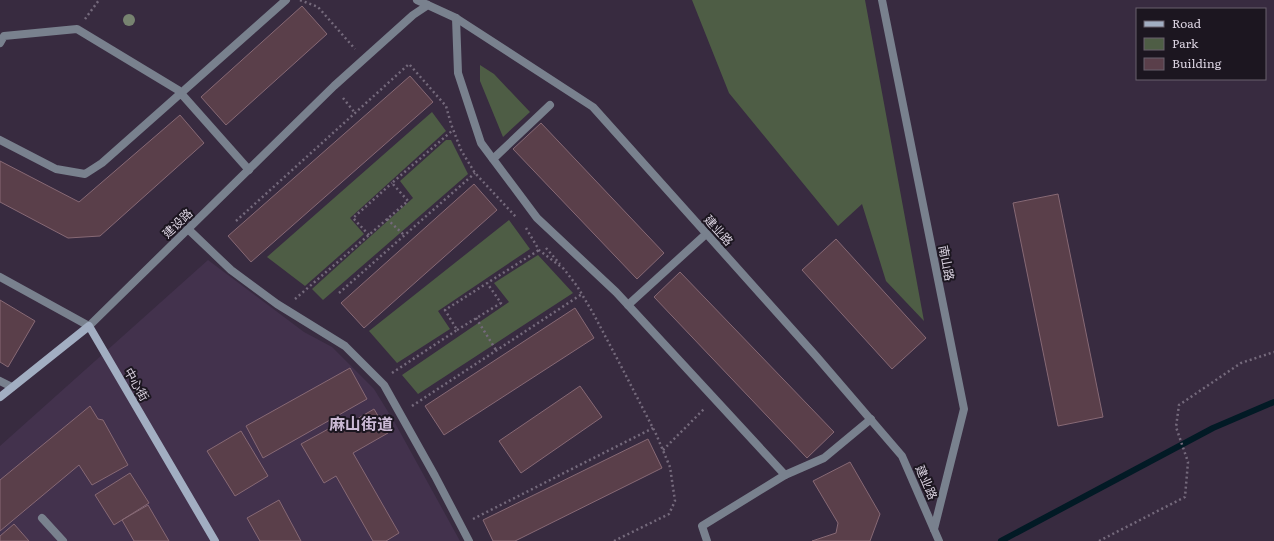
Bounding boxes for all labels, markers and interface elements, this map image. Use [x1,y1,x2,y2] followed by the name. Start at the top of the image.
[1136,8,1266,80] legend
[1172,14,1202,32] text: Road
[1172,34,1199,52] text: Park
[1172,54,1222,72] text: Building
[158,204,196,242] street label: 建设路
[700,211,738,249] street label: 建业路
[935,244,959,282] street label: 南山路
[120,364,154,404] street label: 中心街
[329,411,393,435] district label: 麻山街道
[912,462,942,502] street label: 建业路

